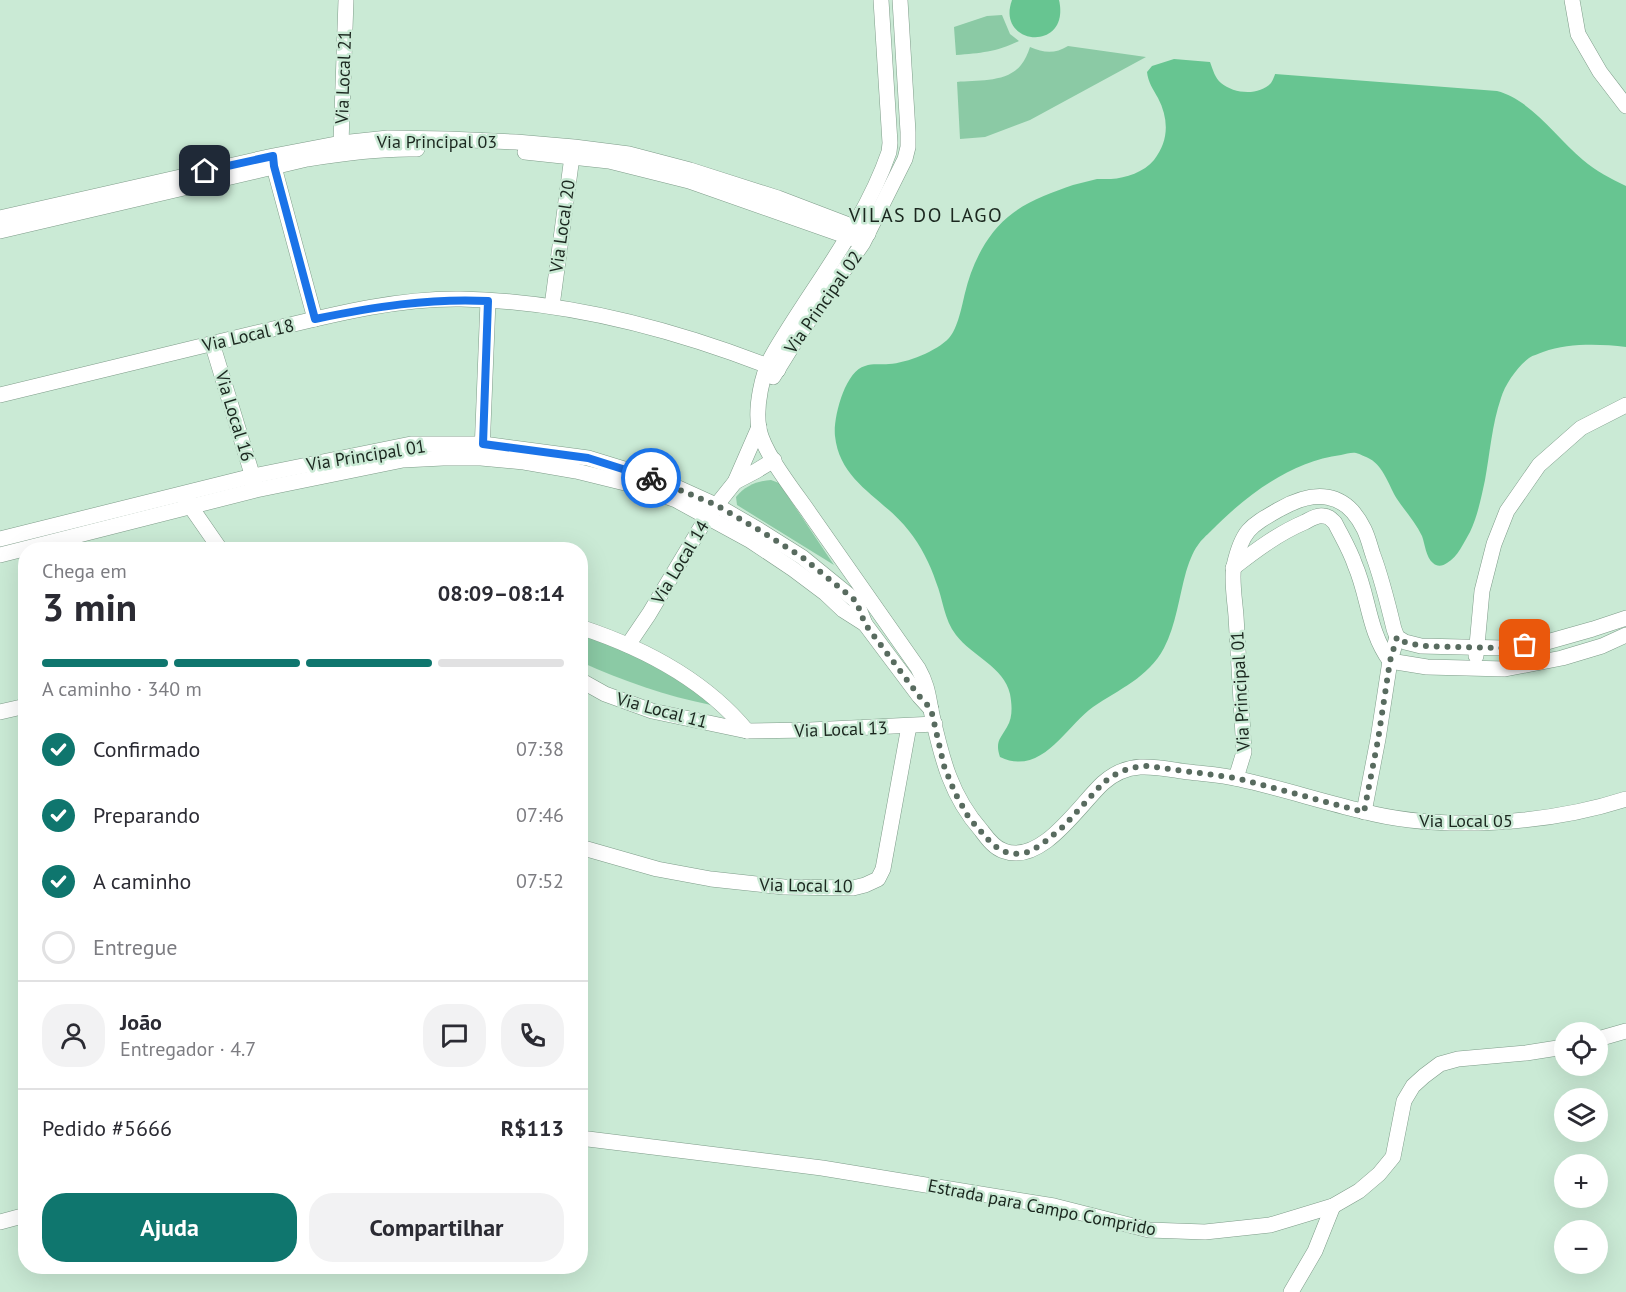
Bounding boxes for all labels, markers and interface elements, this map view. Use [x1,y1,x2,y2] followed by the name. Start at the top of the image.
[330,30,356,125] street label: Via Local 21
[376,130,497,153] street label: Via Principal 03
[179,145,230,196] pin
[188,154,221,187] icon: home
[544,178,580,275] street label: Via Local 20
[848,202,1003,228] district label: VILAS DO LAGO
[779,246,867,359] street label: Via Principal 02
[199,313,296,357] street label: Via Local 18
[210,367,260,464] street label: Via Local 16
[304,434,427,476] street label: Via Principal 01
[621,448,681,508] courier
[635,462,668,495] icon: bike
[646,516,714,609] street label: Via Local 14
[42,558,127,584] text: Chega em
[438,579,564,607] text: 08:09–08:14
[42,581,137,632] text: 3 min
[1499,619,1550,670] pin
[1508,628,1541,661] icon: bag
[1225,630,1255,753] street label: Via Principal 01
[42,676,202,702] text: A caminho · 340 m
[613,687,710,733] street label: Via Local 11
[793,716,888,742] street label: Via Local 13
[42,733,75,766] icon: check
[93,735,200,763] text: Confirmado
[516,736,564,762] text: 07:38
[42,799,75,832] icon: check
[93,801,200,829] text: Preparando
[516,802,564,828] text: 07:46
[1418,809,1513,832] street label: Via Local 05
[42,865,75,898] icon: check
[93,867,191,895] text: A caminho
[516,868,564,894] text: 07:52
[758,873,853,897] street label: Via Local 10
[93,933,178,961] text: Entregue
[42,1004,105,1067] button: person
[423,1004,486,1067] button: chat
[501,1004,564,1067] button: phone
[120,1008,162,1036] text: João
[1554,1022,1608,1274] map controls
[1554,1022,1608,1076] button: locate
[120,1036,256,1062] text: Entregador · 4.7
[1554,1088,1608,1142] button: layers
[42,1114,172,1142] text: Pedido #5666
[501,1114,564,1142] text: R$113
[1554,1154,1608,1208] button: +
[926,1174,1158,1240] street label: Estrada para Campo Comprido
[42,1193,297,1262] button: Ajuda
[309,1193,564,1262] button: Compartilhar
[1554,1220,1608,1274] button: −

